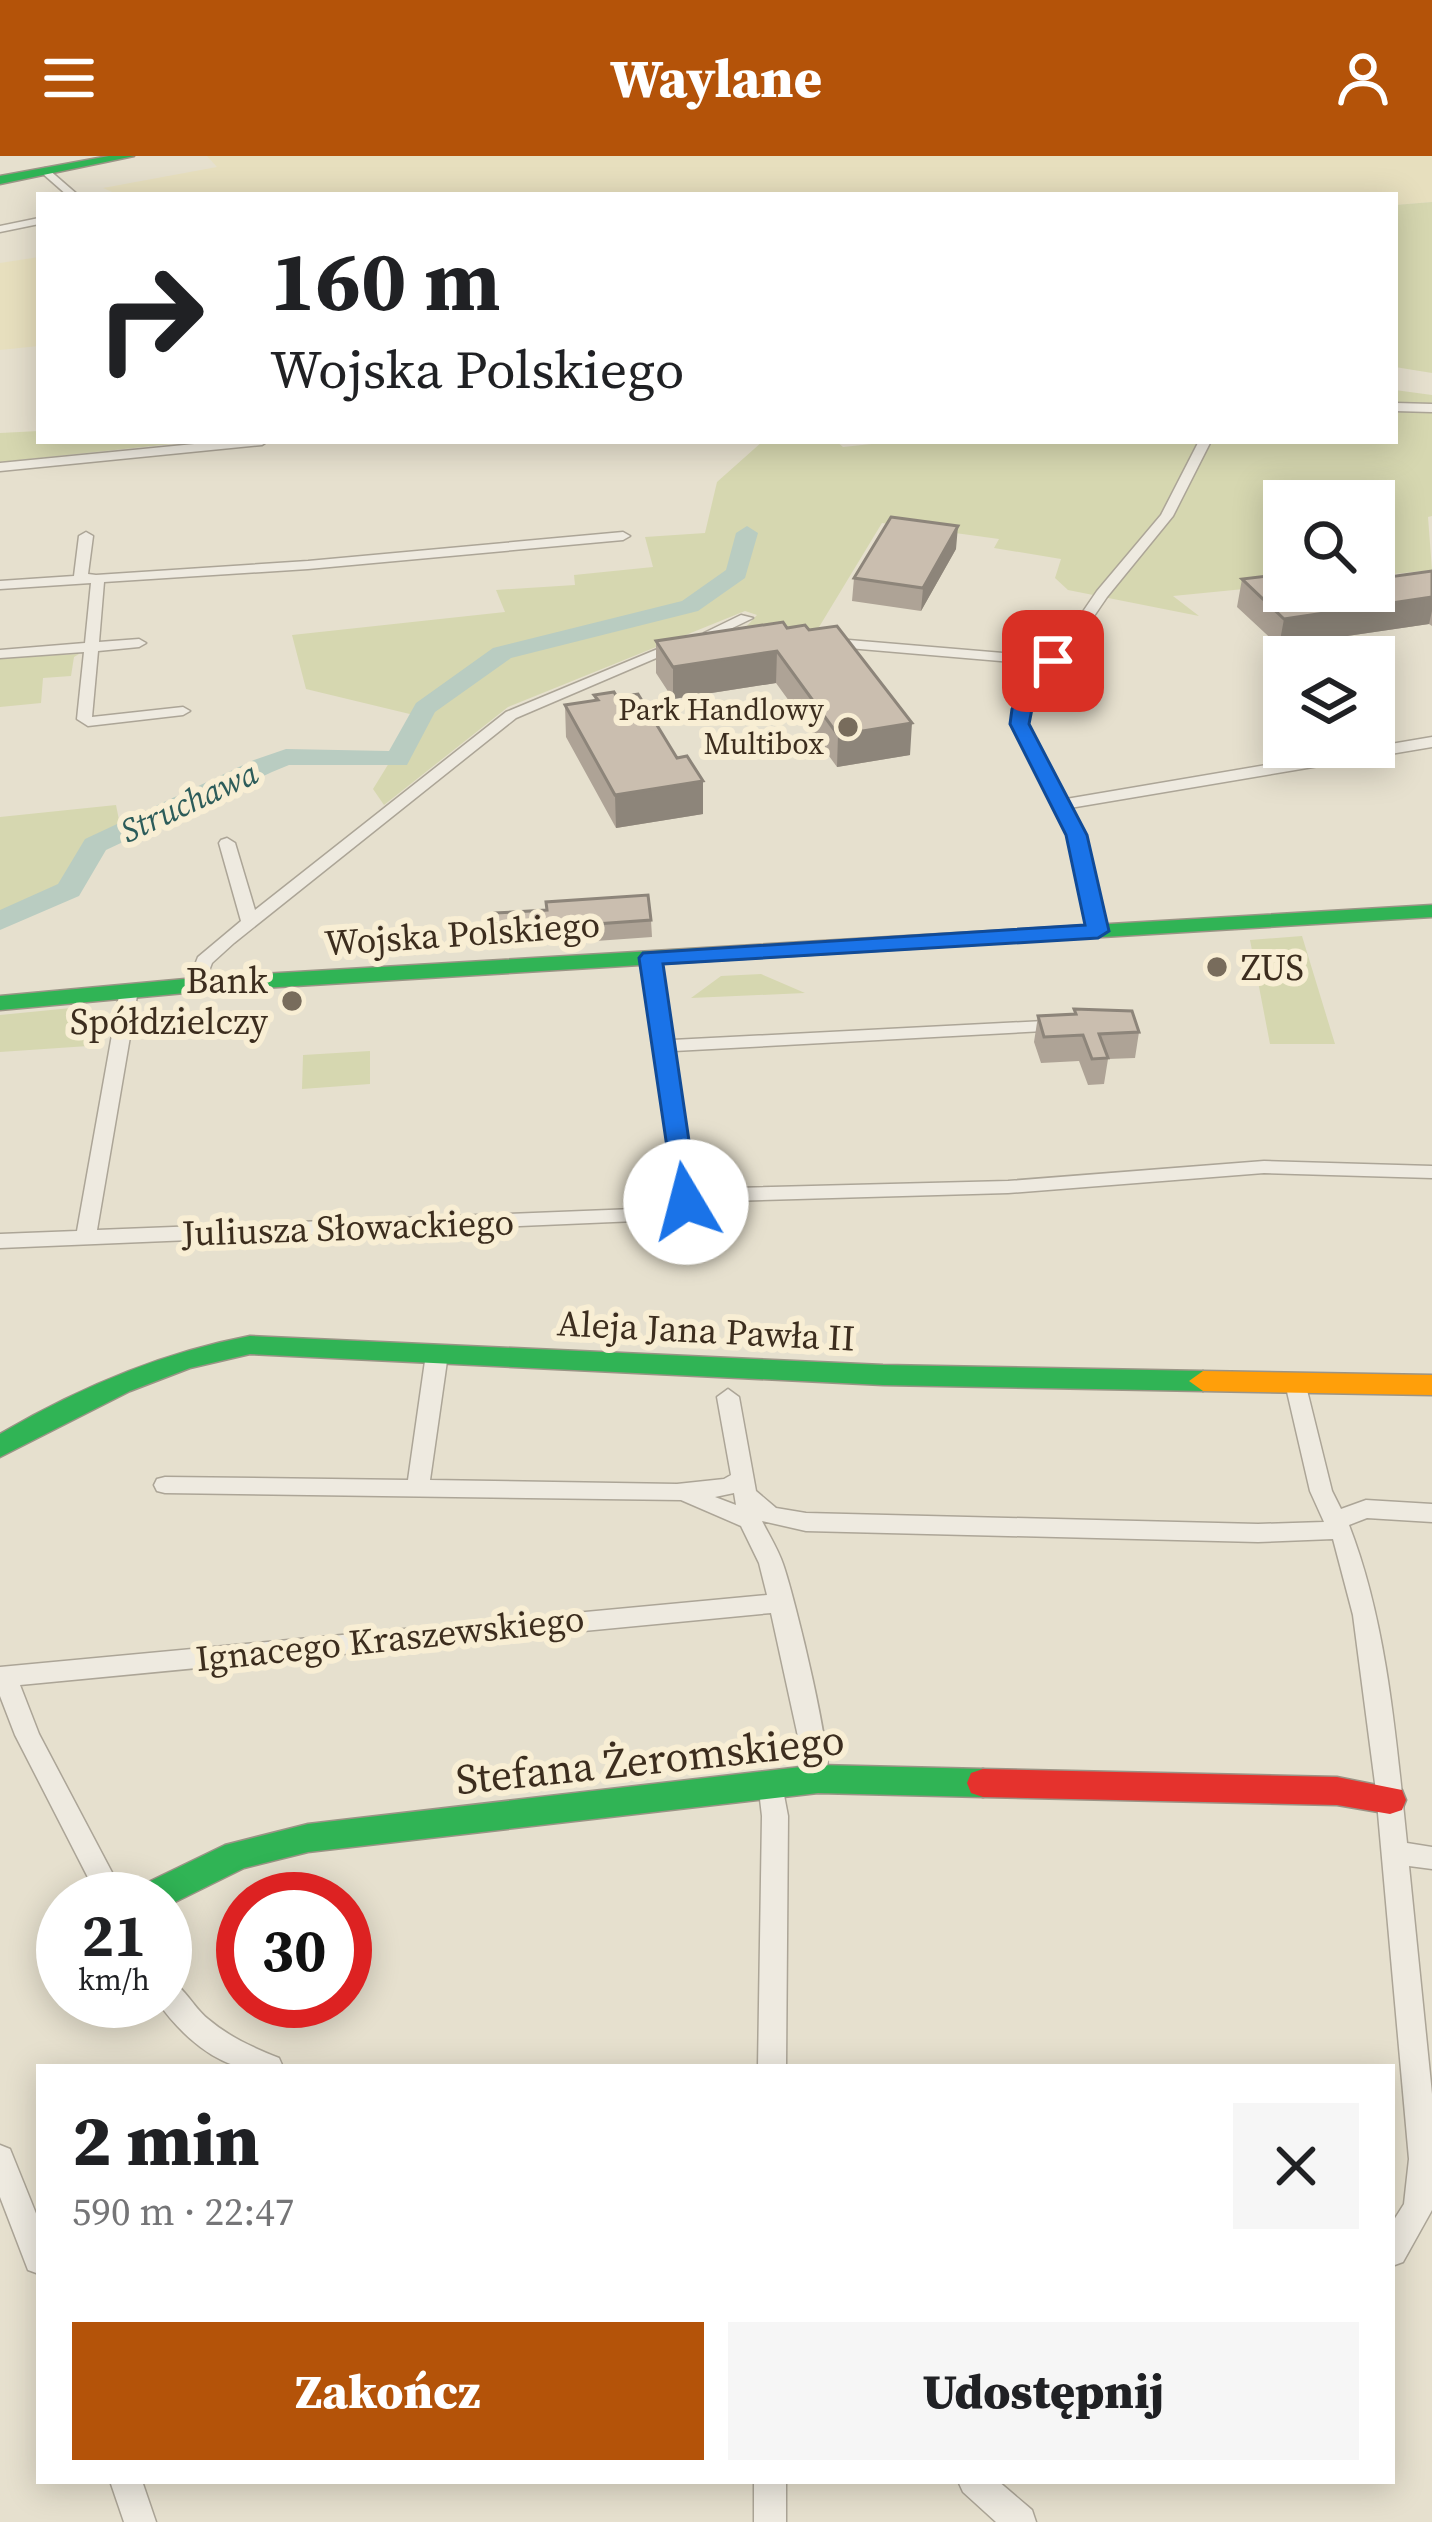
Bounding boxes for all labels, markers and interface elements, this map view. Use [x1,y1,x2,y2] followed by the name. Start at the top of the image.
[610,41,822,115] text: Waylane
[36,45,102,111] icon: menu
[1330,45,1396,111] icon: person
[270,223,501,338] text: 160 m
[72,240,228,396] icon: right
[270,332,684,406] text: Wojska Polskiego
[1263,480,1395,768] map controls
[1263,480,1395,612] button: search
[1002,610,1104,712] pin
[1020,628,1086,694] icon: arrive
[1263,636,1395,768] button: layers
[618,689,825,764] place label: Park Handlowy Multibox
[835,714,861,740] marker: Park Handlowy Multibox
[113,750,265,853] water label: Struchawa
[323,899,602,968] street label: Wojska Polskiego
[1241,943,1304,992] place label: ZUS
[1204,954,1230,980] marker: ZUS
[70,956,269,1046] place label: Bank Spółdzielczy
[279,988,305,1014] marker: Bank Spółdzielczy
[623,1139,749,1265] position arrow
[180,1197,515,1258] street label: Juliusza Słowackiego
[556,1298,856,1363] street label: Aleja Jana Pawła II
[193,1594,587,1683] street label: Ignacego Kraszewskiego
[453,1710,847,1808] street label: Stefana Żeromskiego
[216,1872,372,2028] speed limit sign: 30
[81,1894,147,1976] text: 21
[78,1959,150,2000] text: km/h
[72,2090,260,2189] text: 2 min
[1233,2103,1359,2229] button: close
[72,2185,294,2238] text: 590 m · 22:47
[72,2322,704,2460] button: Zakończ
[728,2322,1359,2460] button: Udostępnij

